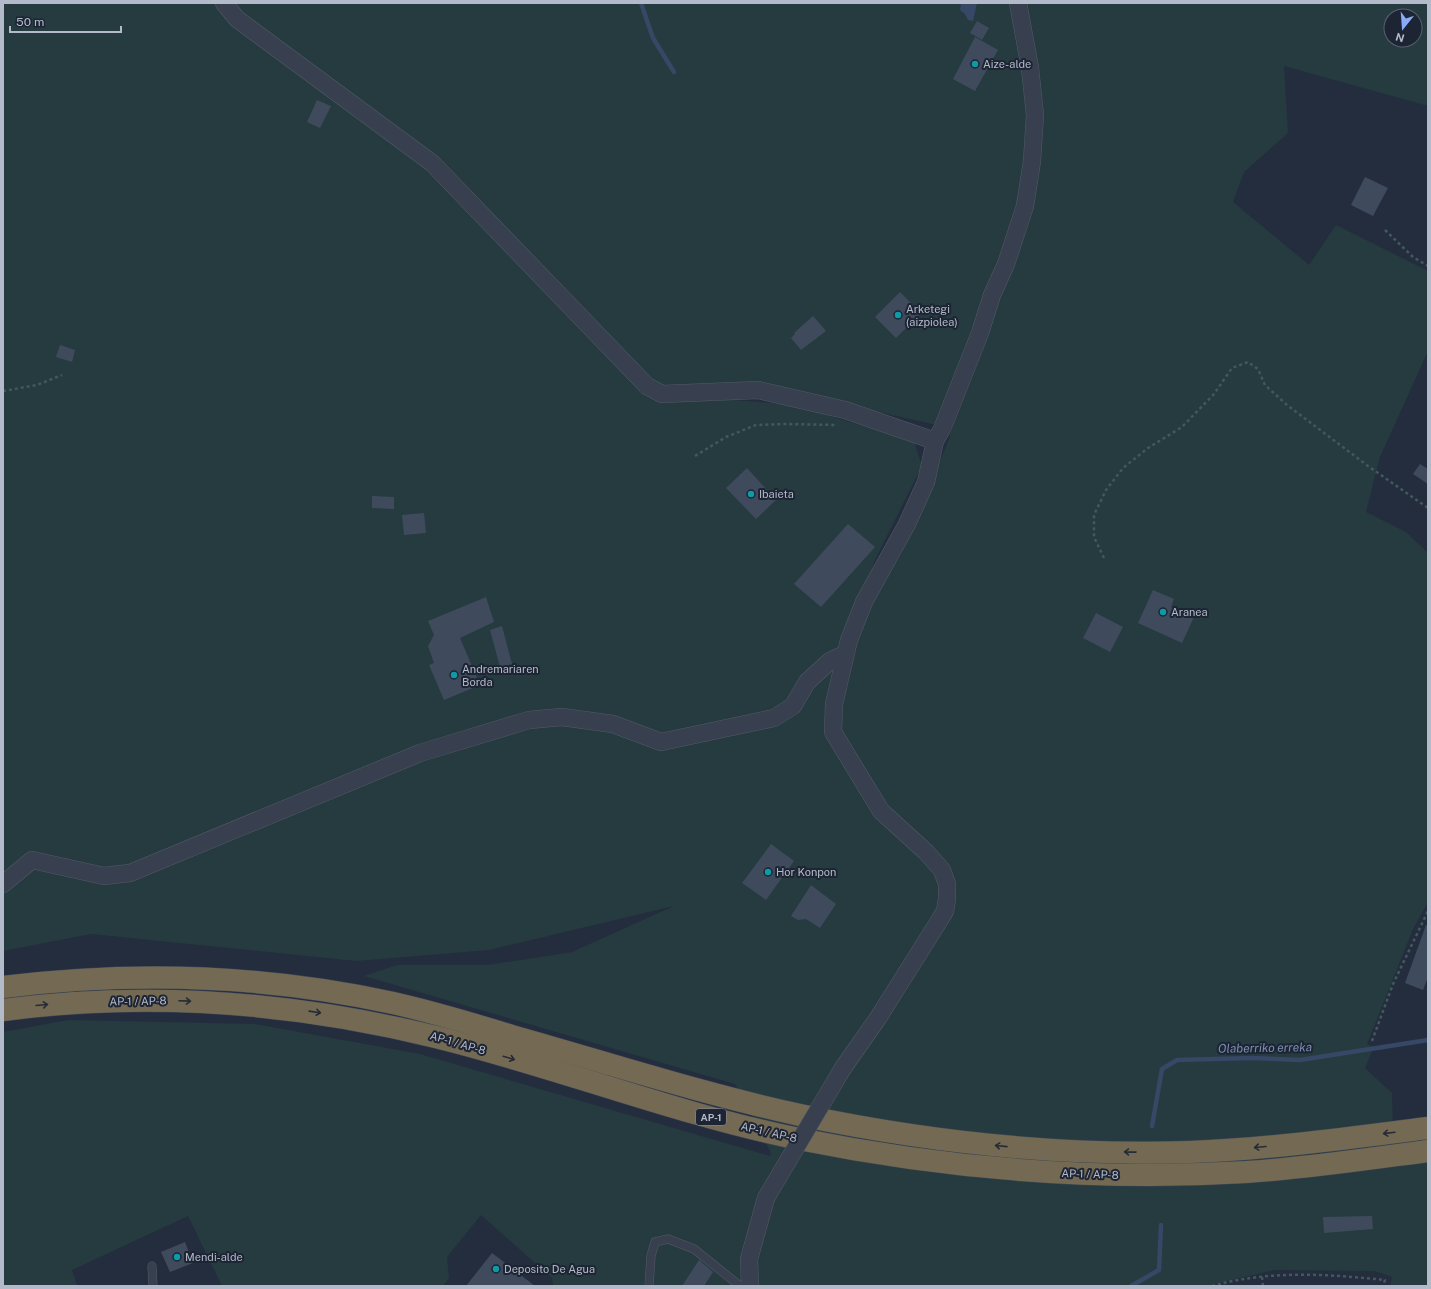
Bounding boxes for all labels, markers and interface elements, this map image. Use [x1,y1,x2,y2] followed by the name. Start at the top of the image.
[10,8,121,34] scale bar
[1383,8,1423,48] north arrow
[16,15,44,29] text: 50 m
[1394,31,1406,45] text: N
[983,58,1031,70] place label: Aize-alde
[970,59,980,69] marker: Aize-alde
[906,303,958,328] place label: Arketegi (aizpiolea)
[893,310,903,320] marker: Arketegi (aizpiolea)
[759,488,794,500] place label: Ibaieta
[746,489,756,499] marker: Ibaieta
[1171,606,1208,618] place label: Aranea
[1158,607,1168,617] marker: Aranea
[462,663,539,688] place label: Andremariaren Borda
[449,670,459,680] marker: Andremariaren Borda
[776,866,836,878] place label: Hor Konpon
[763,867,773,877] marker: Hor Konpon
[109,995,167,1007] street label: AP-1 / AP-8
[178,997,191,1005] one-way arrow
[35,1002,48,1009] one-way arrow
[308,1008,321,1016] one-way arrow
[429,1029,487,1057] street label: AP-1 / AP-8
[1218,1040,1312,1056] water label: Olaberriko erreka
[503,1055,516,1062] one-way arrow
[696,1109,726,1125] road number: AP-1
[740,1120,798,1144] street label: AP-1 / AP-8
[1383,1129,1396,1136] one-way arrow
[994,1142,1007,1150] one-way arrow
[1254,1144,1267,1151] one-way arrow
[1124,1148,1137,1156] one-way arrow
[1061,1167,1119,1181] street label: AP-1 / AP-8
[185,1251,243,1263] place label: Mendi-alde
[172,1252,182,1262] marker: Mendi-alde
[504,1263,595,1275] place label: Deposito De Agua
[491,1264,501,1274] marker: Deposito De Agua

